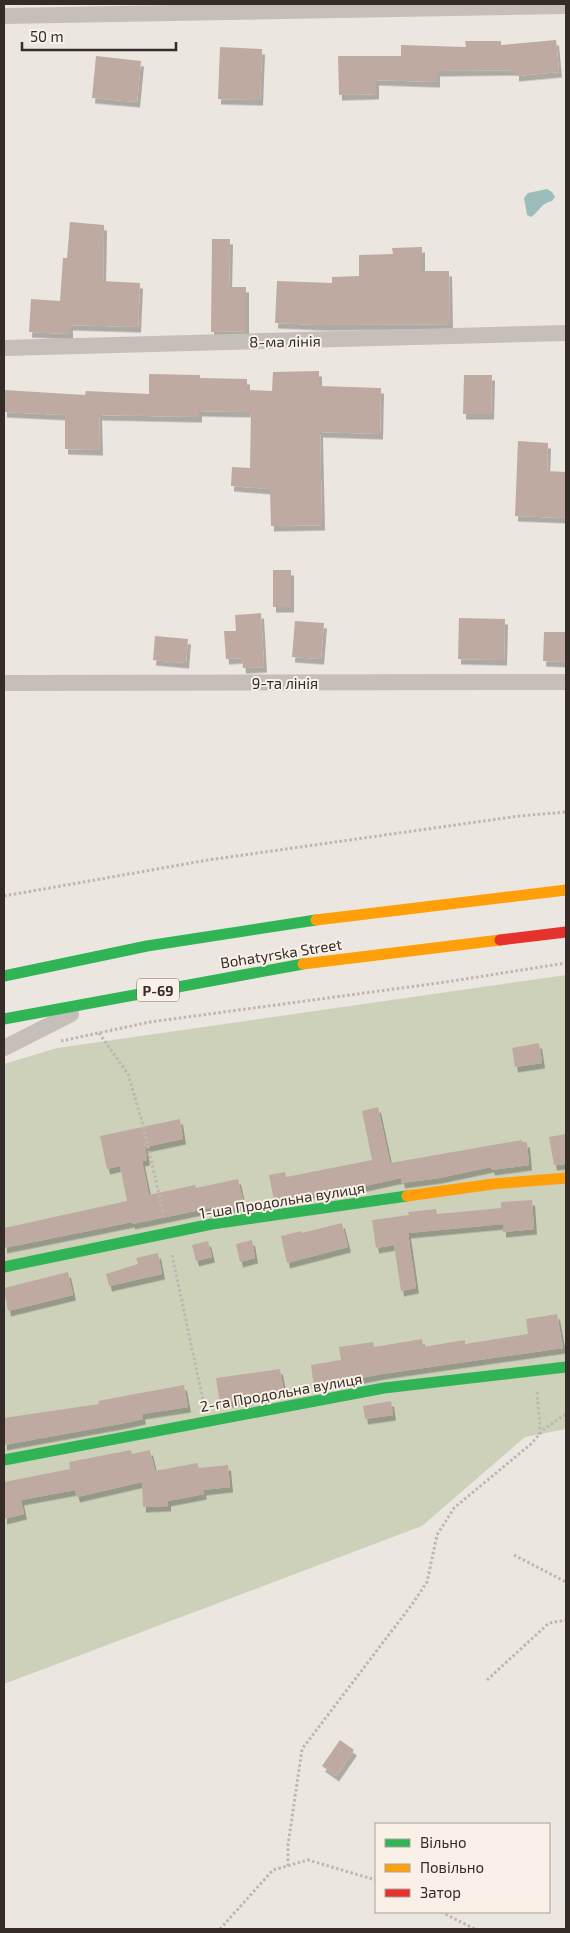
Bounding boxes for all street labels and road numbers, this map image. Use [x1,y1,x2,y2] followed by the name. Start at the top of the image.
[249,331,321,351] street label: 8-ма лінія
[252,674,318,692] street label: 9-та лінія
[219,934,343,972] street label: Bohatyrska Street
[137,978,179,1002] road number: Р-69
[198,1178,366,1223] street label: 1-ша Продольна вулиця
[198,1369,364,1416] street label: 2-га Продольна вулиця

